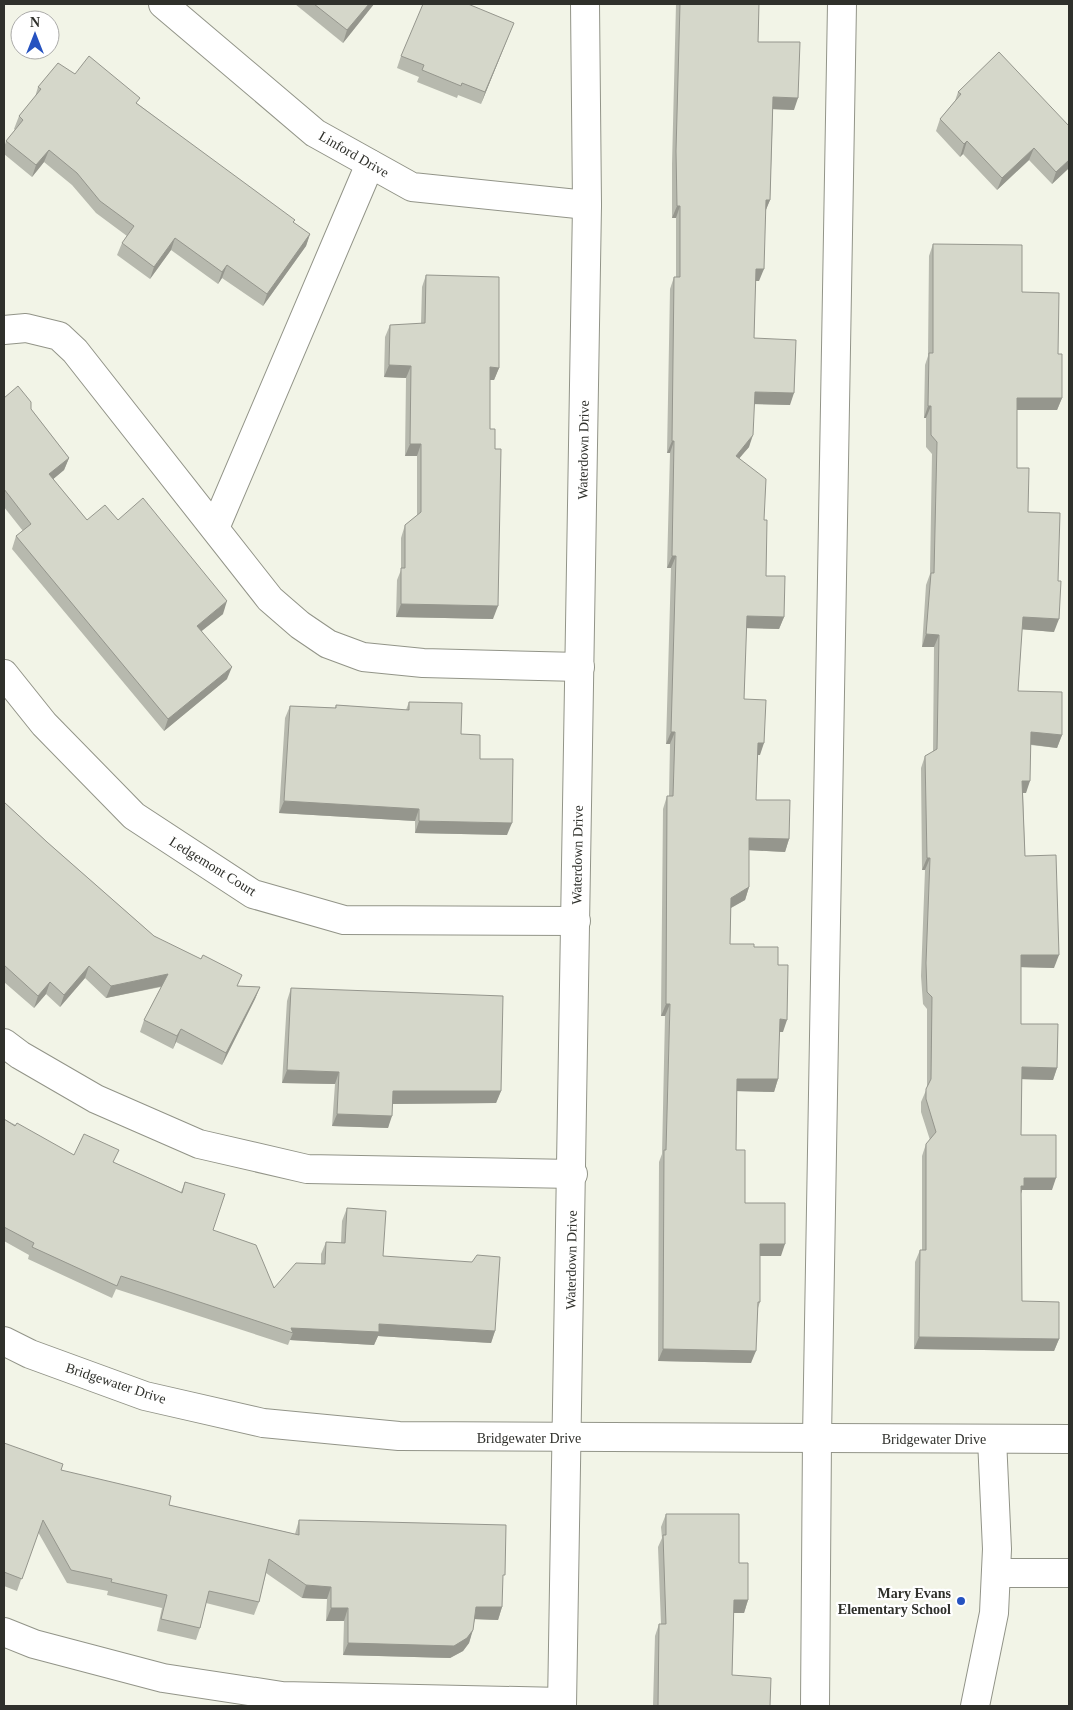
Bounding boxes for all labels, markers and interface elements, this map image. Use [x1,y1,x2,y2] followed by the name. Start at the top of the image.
[10,10,60,60] north arrow
[30,15,40,30] text: N
[316,128,391,180] street label: Linford Drive
[575,400,592,500] street label: Waterdown Drive
[569,805,586,905] street label: Waterdown Drive
[167,834,259,899] street label: Ledgemont Court
[563,1210,580,1310] street label: Waterdown Drive
[64,1360,168,1407] street label: Bridgewater Drive
[477,1431,581,1446] street label: Bridgewater Drive
[882,1432,986,1447] street label: Bridgewater Drive
[838,1586,952,1617] place label: Mary Evans Elementary School
[955,1595,967,1607] marker: Mary Evans Elementary School

